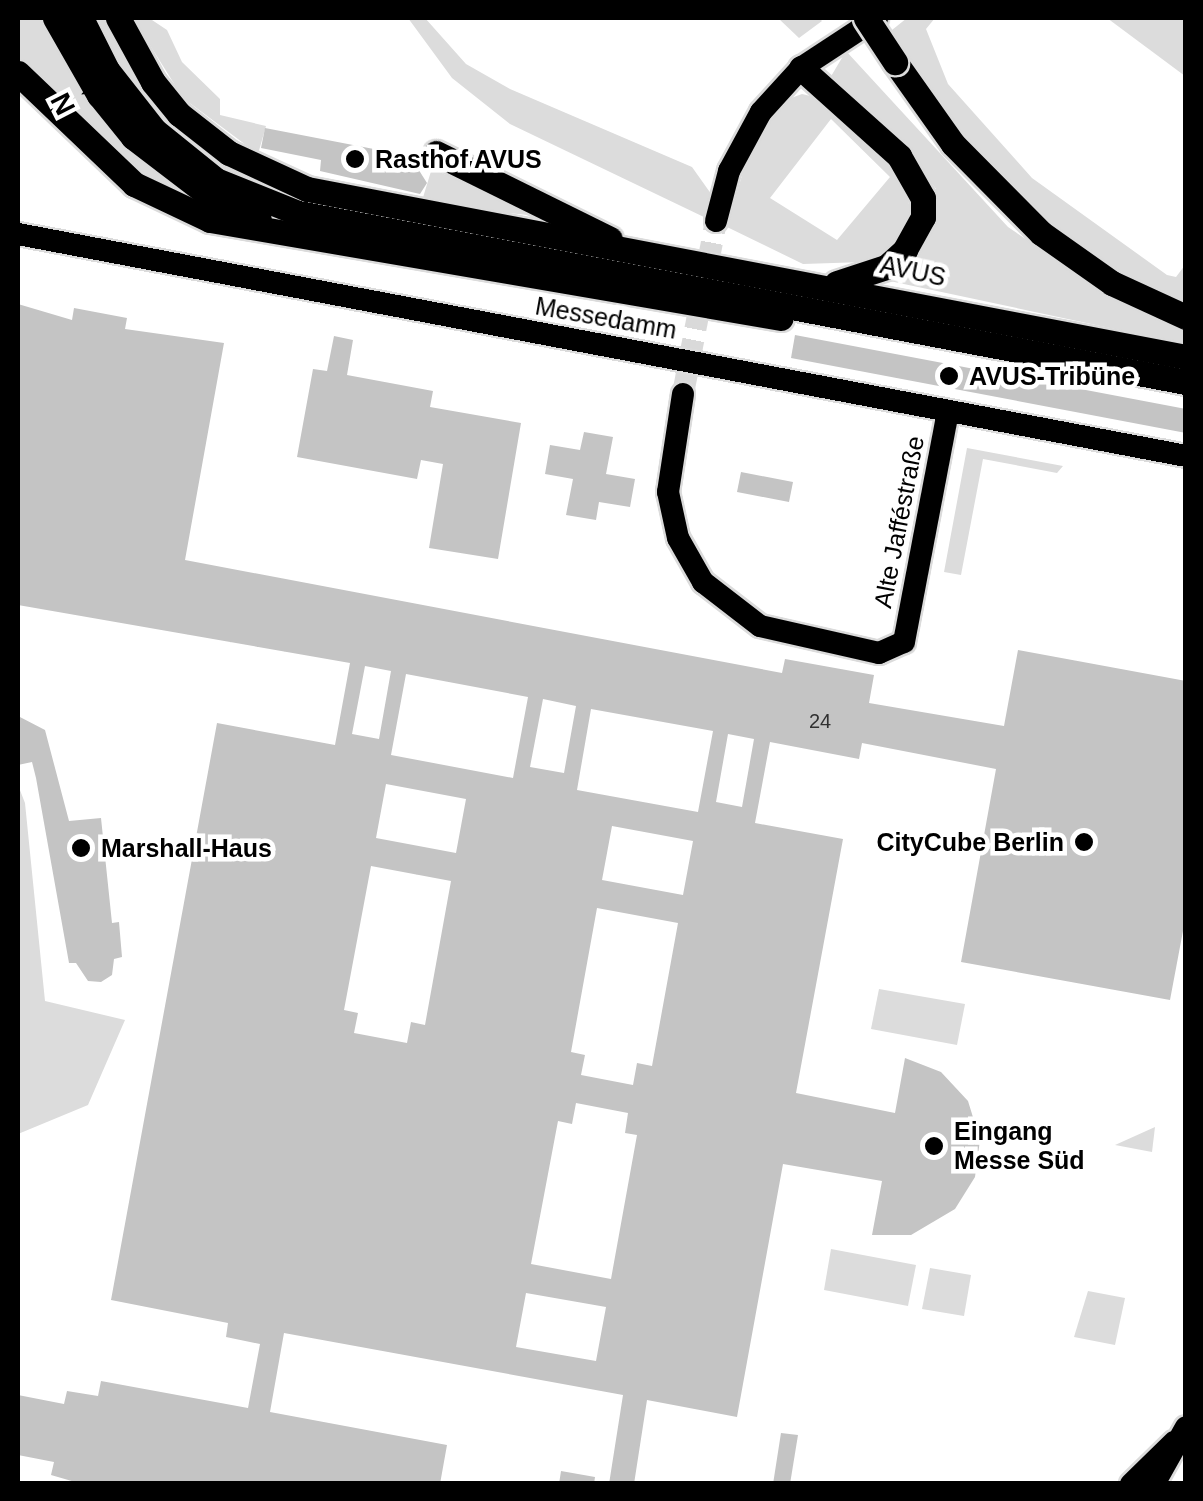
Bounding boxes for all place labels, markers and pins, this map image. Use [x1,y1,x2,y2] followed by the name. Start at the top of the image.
[375,144,543,174] place label: Rasthof AVUS
[344,148,366,170] marker: Rasthof AVUS
[969,361,1135,391] place label: AVUS-Tribüne
[938,365,960,387] marker: AVUS-Tribüne
[876,827,1064,857] place label: CityCube Berlin
[1073,831,1095,853] marker: CityCube Berlin
[101,833,272,863] place label: Marshall-Haus
[70,837,92,859] marker: Marshall-Haus
[954,1117,1085,1176] place label: Eingang Messe Süd
[923,1135,945,1157] marker: Eingang Messe Süd

